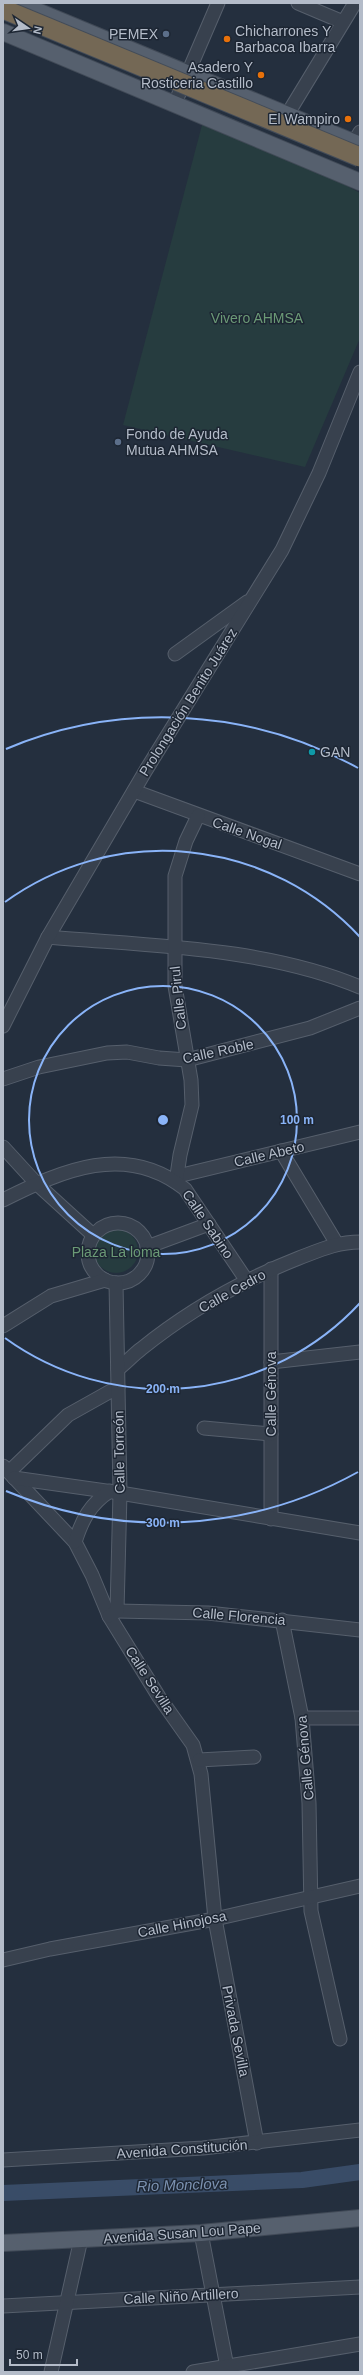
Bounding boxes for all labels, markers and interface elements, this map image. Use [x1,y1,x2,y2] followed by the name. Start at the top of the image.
[8,8,48,48] north arrow
[235,23,336,55] place label: Chicharrones Y Barbacoa Ibarra
[31,25,44,36] text: N
[109,26,159,42] place label: PEMEX
[161,29,171,39] marker: PEMEX
[222,34,232,44] marker: Chicharrones Y Barbacoa Ibarra
[141,59,254,91] place label: Asadero Y Rosticeria Castillo
[256,70,266,80] marker: Asadero Y Rosticeria Castillo
[268,111,340,127] place label: El Wampiro
[343,114,353,124] marker: El Wampiro
[211,310,304,326] park label: Vivero AHMSA
[126,426,228,458] place label: Fondo de Ayuda Mutua AHMSA
[113,437,123,447] marker: Fondo de Ayuda Mutua AHMSA
[136,625,240,779] street label: Prolongación Benito Juárez
[320,744,350,760] place label: GAN
[307,747,317,757] marker: GAN
[210,814,284,852] street label: Calle Nogal
[167,965,189,1031] street label: Calle Pirul
[181,1036,255,1066] street label: Calle Roble
[156,1113,170,1127] centre of rings
[280,1113,314,1127] text: 100 m
[232,1138,306,1170] street label: Calle Abeto
[179,1187,237,1262] street label: Calle Sabino
[72,1244,161,1260] park label: Plaza La loma
[196,1266,268,1316] street label: Calle Cedro
[263,1351,279,1436] street label: Calle Génova
[146,1382,180,1396] text: 200 m
[110,1410,128,1494] street label: Calle Torreón
[146,1516,180,1530] text: 300 m
[192,1604,286,1628] street label: Calle Florencia
[122,1643,178,1717] street label: Calle Sevilla
[293,1715,317,1801] street label: Calle Génova
[136,1907,228,1940] street label: Calle Hinojosa
[219,1984,253,2078] street label: Privada Sevilla
[116,2136,248,2162] street label: Avenida Constitución
[136,2174,228,2195] water label: Rio Monclova
[103,2220,261,2246] street label: Avenida Susan Lou Pape
[123,2285,239,2307] street label: Calle Niño Artillero
[10,2341,77,2367] scale bar
[16,2348,43,2362] text: 50 m

